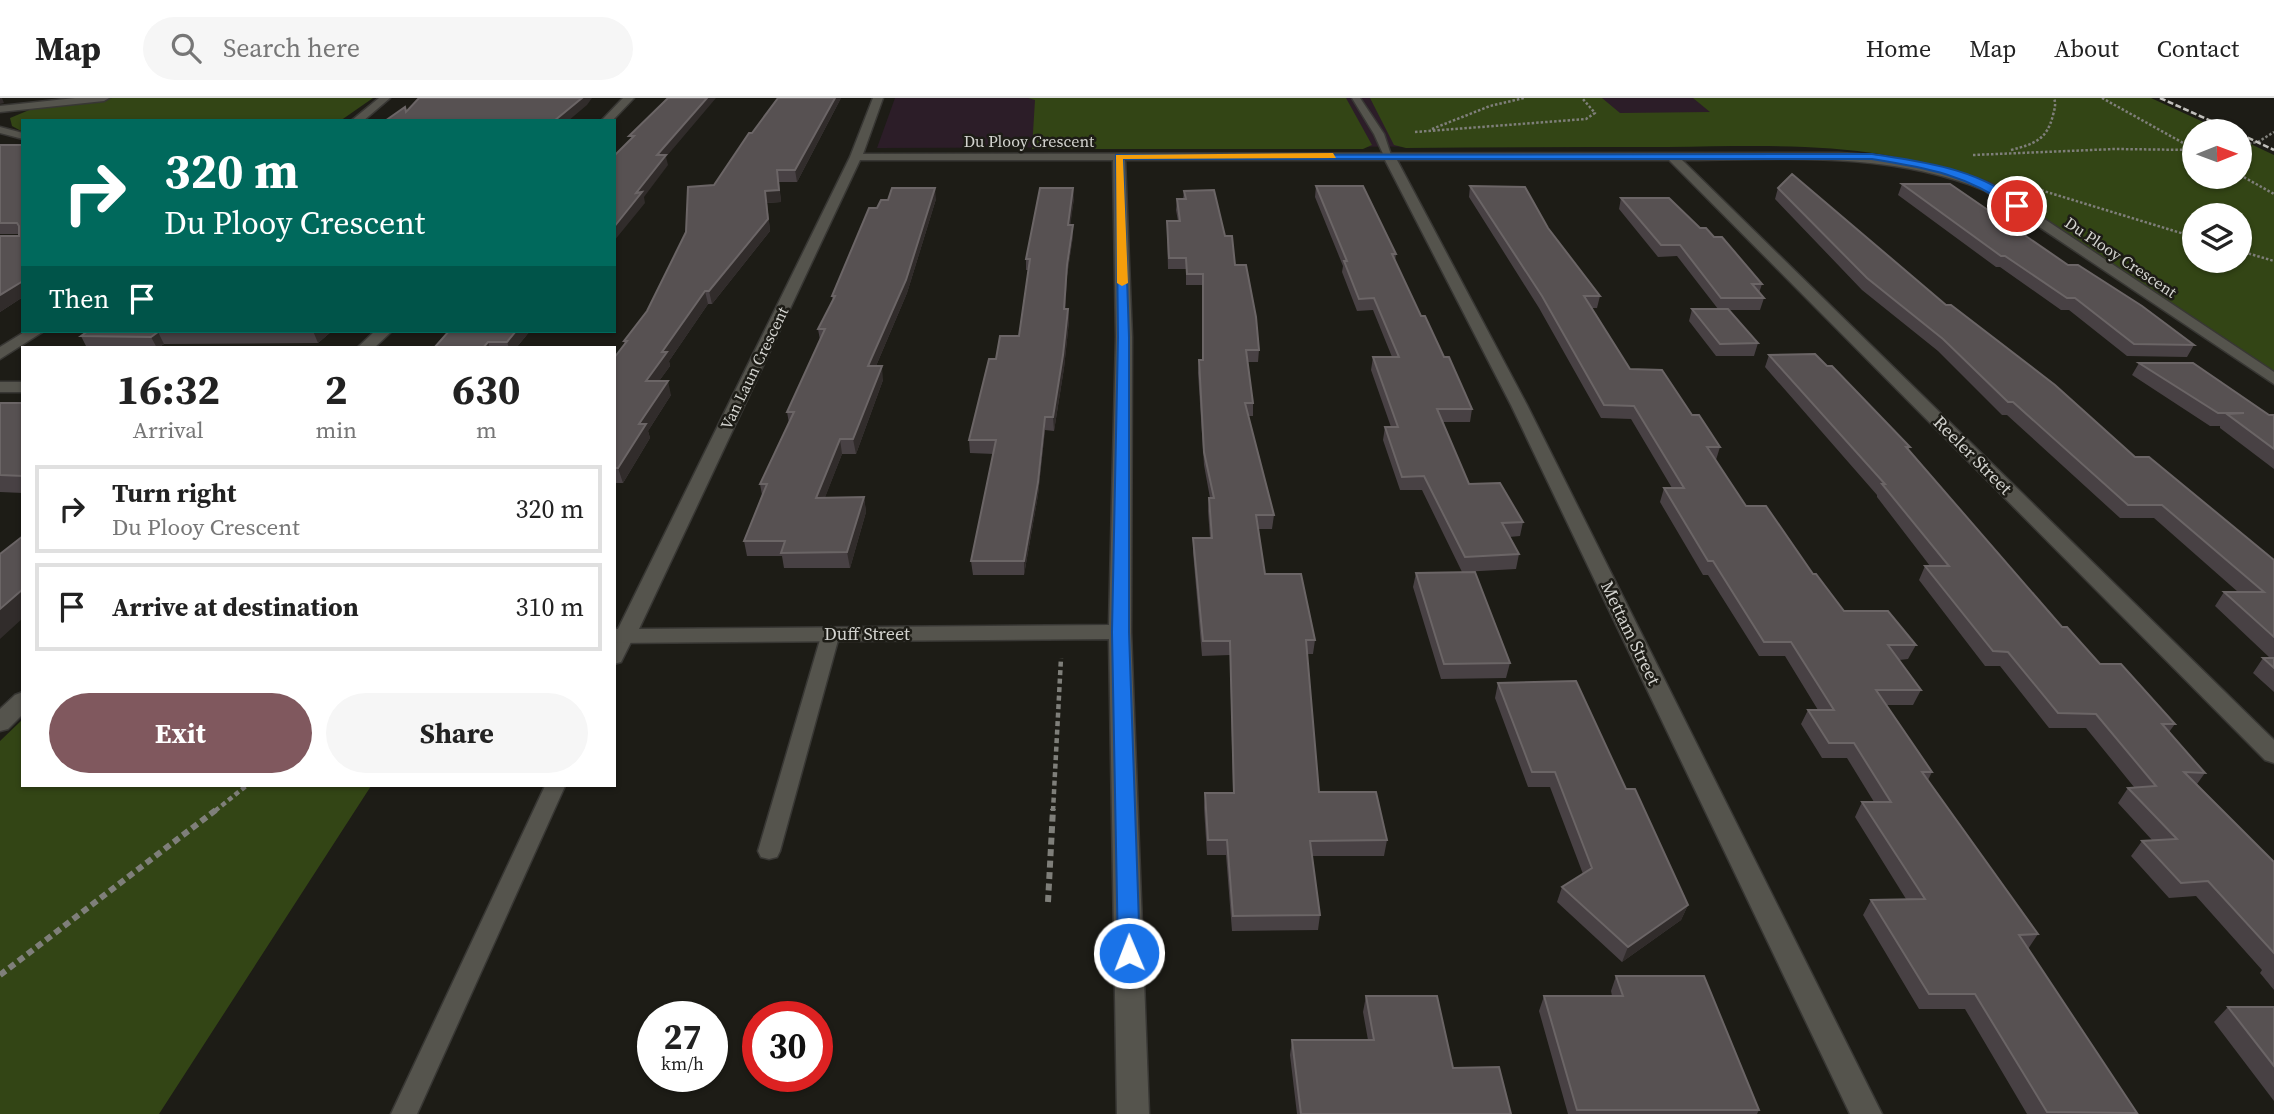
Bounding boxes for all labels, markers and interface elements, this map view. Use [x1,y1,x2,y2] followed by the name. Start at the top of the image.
[143,17,633,80] search box
[35,26,101,71] text: Map
[167,29,205,67] icon: search
[223,30,360,66] text: Search here
[1866,32,1931,65] text: Home
[1969,32,2016,65] text: Map
[2054,32,2119,65] text: About
[2157,32,2239,65] text: Contact
[2182,119,2252,189] north arrow
[2182,119,2252,273] map controls
[964,130,1095,152] street label: Du Plooy Crescent
[164,137,299,204] text: 320 m
[49,147,140,238] icon: right
[1987,176,2047,236] pin
[1998,187,2036,225] icon: arrive
[164,201,425,245] text: Du Plooy Crescent
[2182,203,2252,273] button: layers
[2061,211,2182,303] street label: Du Plooy Crescent
[123,280,161,318] icon: arrive
[49,281,109,317] text: Then
[715,302,794,433] street label: Van Laun Crescent
[116,360,220,418] text: 16:32
[325,360,348,418] text: 2
[452,360,521,418] text: 630
[1928,410,2018,500] street label: Reeler Street
[133,414,204,446] text: Arrival
[315,414,357,446] text: min
[476,414,497,446] text: m
[112,475,236,511] text: Turn right
[53,490,91,528] icon: right
[516,491,584,527] text: 320 m
[112,511,300,543] text: Du Plooy Crescent
[1595,577,1667,689] street label: Mettam Street
[53,588,91,626] icon: arrive
[112,589,359,625] text: Arrive at destination
[516,589,584,625] text: 310 m
[824,621,910,646] street label: Duff Street
[49,693,312,773] button: Exit
[326,693,588,773] button: Share
[1092,916,1166,990] position arrow
[742,1001,833,1092] speed limit sign: 30
[664,1013,701,1061] text: 27
[661,1051,704,1076] text: km/h

